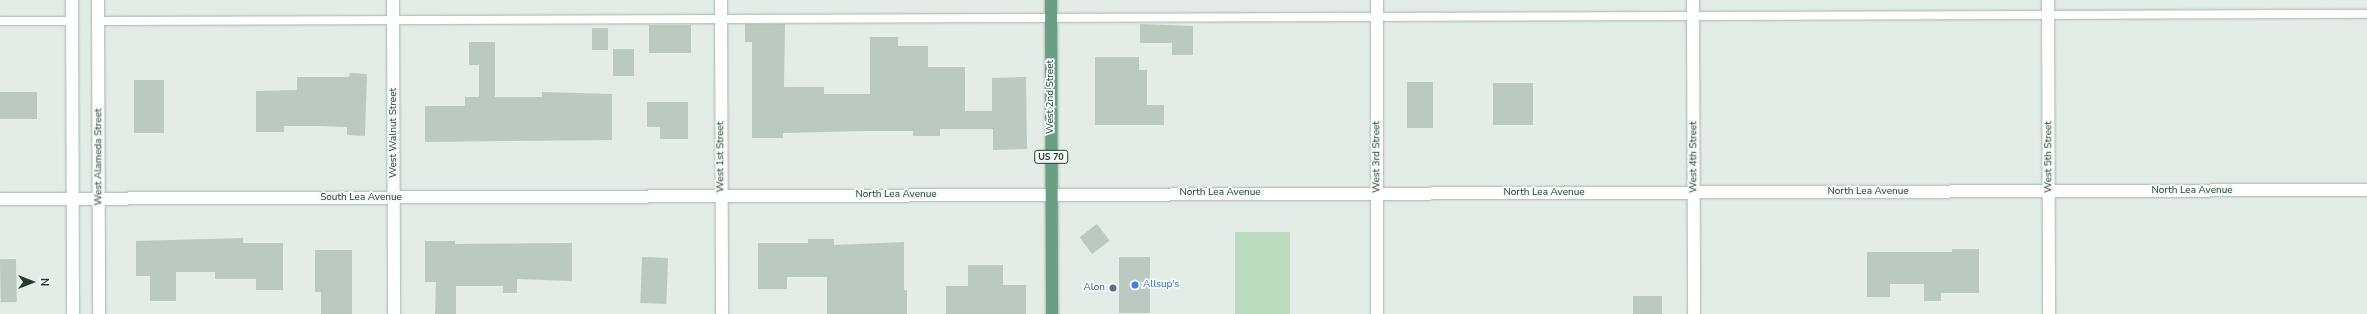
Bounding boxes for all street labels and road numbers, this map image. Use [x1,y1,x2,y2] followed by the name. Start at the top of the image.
[1045,60,1057,134] street label: West 2nd Street
[388,88,400,178] street label: West Walnut Street
[93,109,105,205] street label: West Alameda Street
[1371,121,1383,193] street label: West 3rd Street
[1688,121,1700,193] street label: West 4th Street
[2043,121,2055,193] street label: West 5th Street
[715,122,727,192] street label: West 1st Street
[1034,150,1068,164] road number: US 70
[2151,185,2233,197] street label: North Lea Avenue
[1827,186,1909,198] street label: North Lea Avenue
[1179,187,1261,199] street label: North Lea Avenue
[1503,187,1585,199] street label: North Lea Avenue
[855,189,937,201] street label: North Lea Avenue
[320,192,402,204] street label: South Lea Avenue

